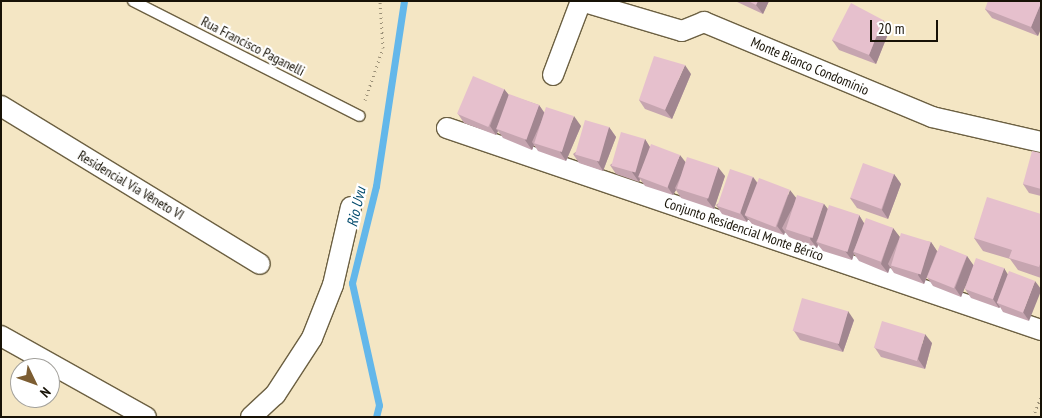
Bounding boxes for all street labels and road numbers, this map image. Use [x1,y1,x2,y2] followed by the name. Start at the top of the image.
[198,13,308,79] street label: Rua Francisco Paganelli
[749,34,871,98] street label: Monte Bianco Condomínio
[75,146,187,224] street label: Residencial Via Vêneto VI
[662,194,826,264] street label: Conjunto Residencial Monte Bérico

